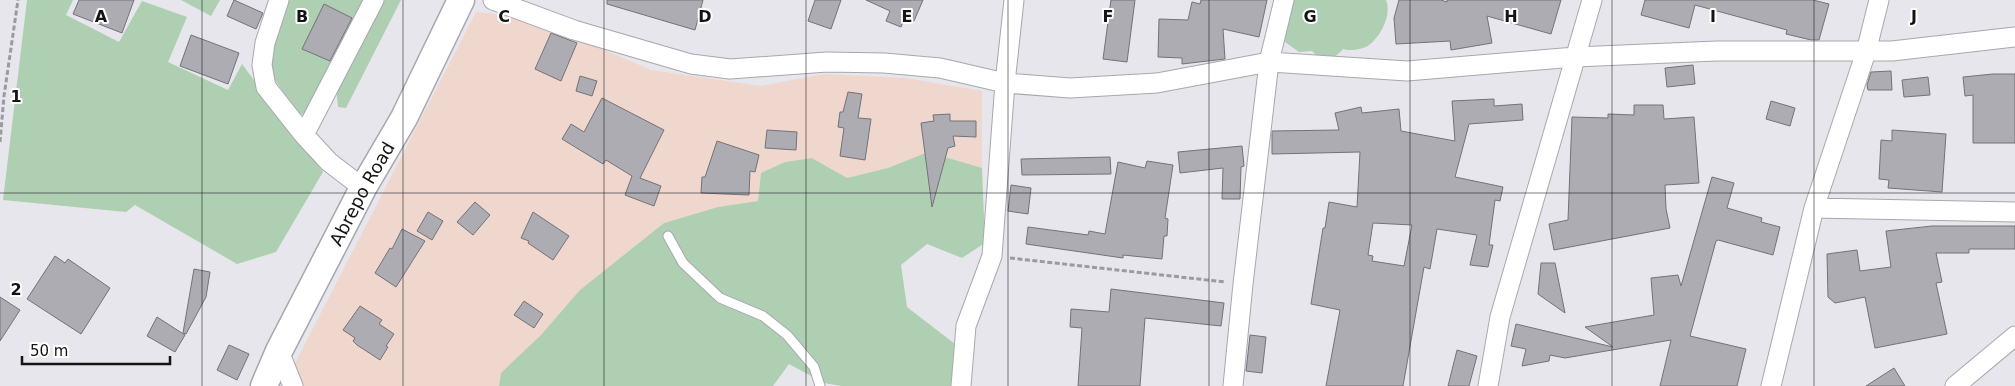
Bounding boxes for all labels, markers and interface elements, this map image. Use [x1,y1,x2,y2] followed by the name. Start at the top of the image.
[95,7,108,26] text: A
[296,7,308,26] text: B
[498,7,510,26] text: C
[698,7,712,26] text: D
[902,7,912,26] text: E
[1103,7,1113,26] text: F
[1303,7,1317,26] text: G
[1504,7,1518,26] text: H
[1710,7,1716,26] text: I
[1910,7,1917,26] text: J
[10,87,22,106] text: 1
[325,138,398,249] street label: Abrepo Road
[10,280,22,299] text: 2
[22,334,170,366] scale bar
[30,342,68,360] text: 50 m

